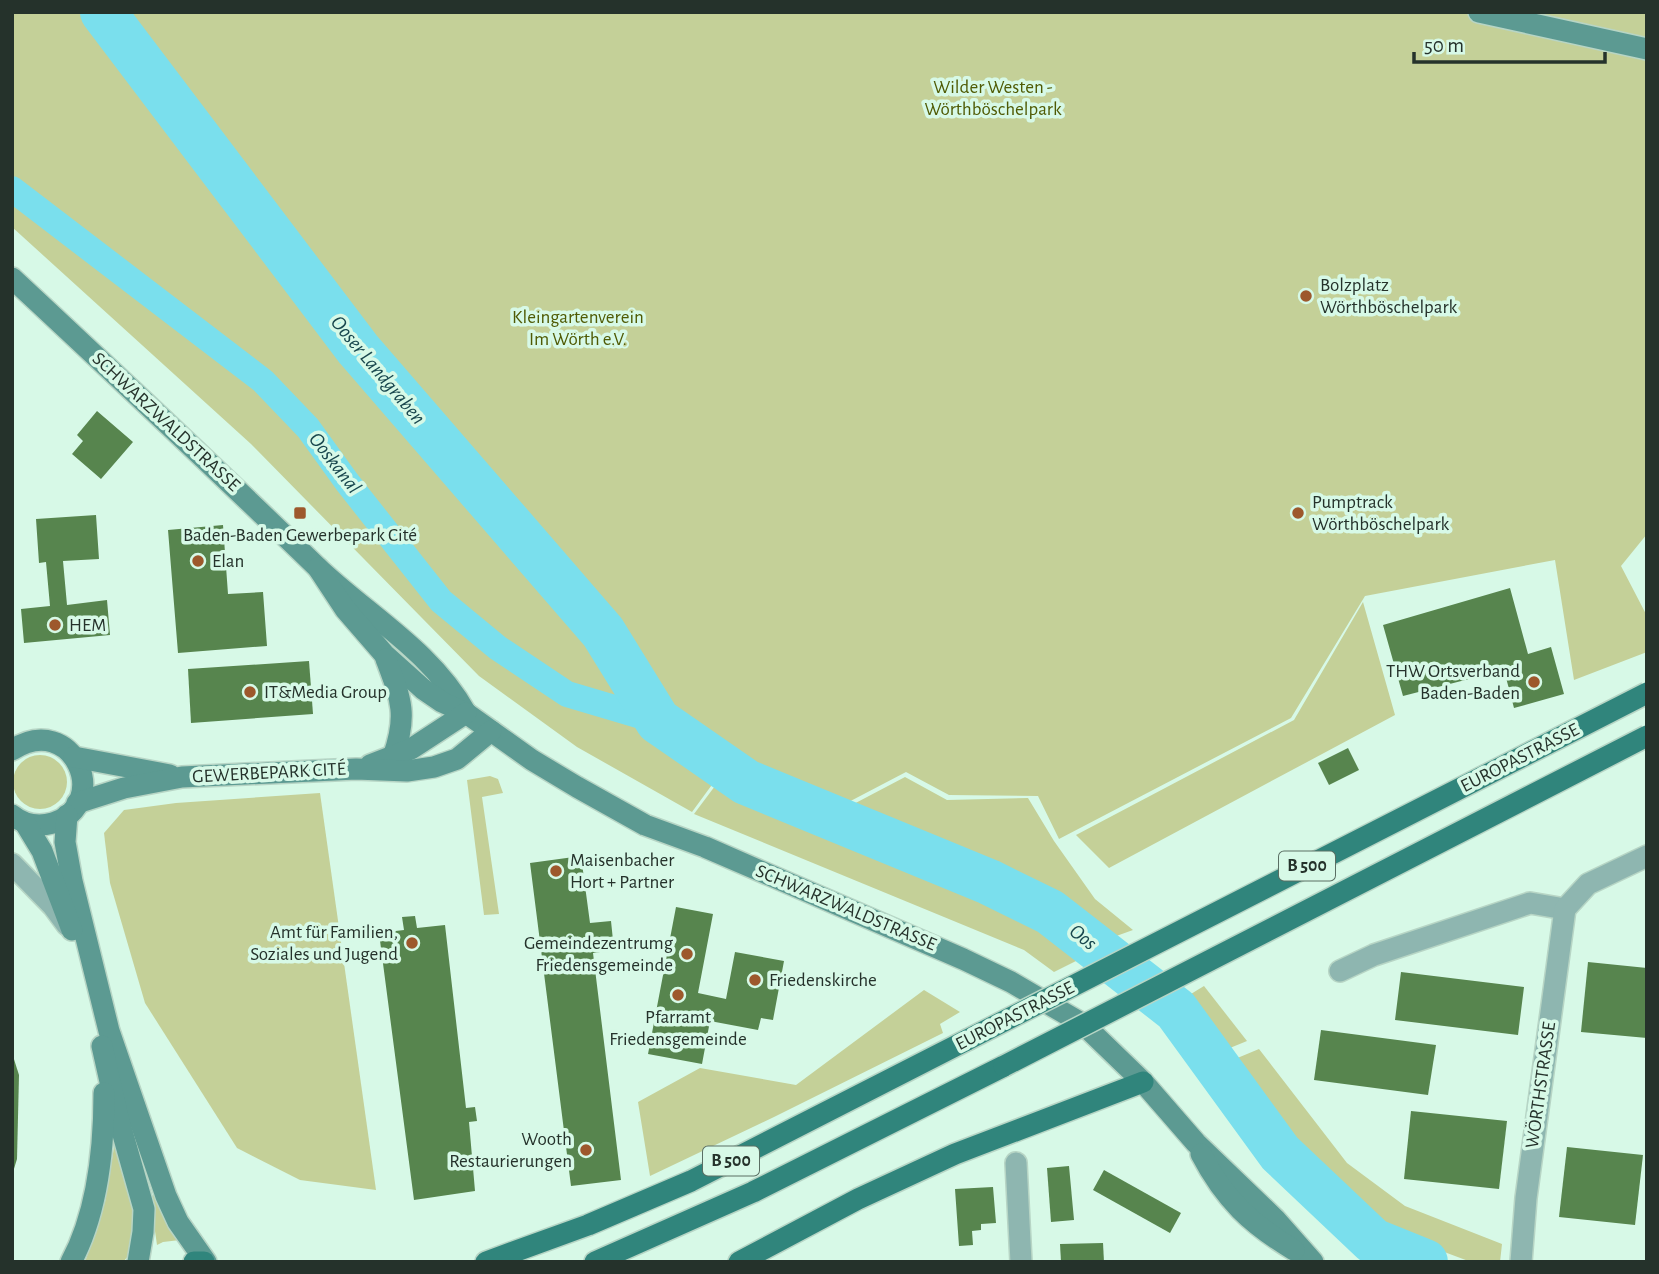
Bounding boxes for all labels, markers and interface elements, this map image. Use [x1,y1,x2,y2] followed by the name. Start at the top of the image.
[1414,21,1605,65] scale bar
[1424,35,1464,56] text: 50 m
[924,78,1062,119] park label: Wilder Westen - Wörthböschelpark
[1320,276,1458,317] place label: Bolzplatz Wörthböschelpark
[1298,288,1314,304] marker: Bolzplatz Wörthböschelpark
[512,308,644,349] park label: Kleingartenverein Im Wörth e.V.
[327,312,429,428] water label: Ooser Landgraben
[89,349,243,495] street label: SCHWARZWALDSTRASSE
[305,429,365,497] water label: Ooskanal
[1312,493,1450,534] place label: Pumptrack Wörthböschelpark
[292,505,308,521] marker: Baden-Baden Gewerbepark Cité
[1290,505,1306,521] marker: Pumptrack Wörthböschelpark
[183,526,417,545] place label: Baden-Baden Gewerbepark Cité
[212,552,244,571] place label: Elan
[190,553,206,569] marker: Elan
[69,616,106,635] place label: HEM
[47,617,63,633] marker: HEM
[1386,662,1520,703] place label: THW Ortsverband Baden-Baden
[1526,674,1542,690] marker: THW Ortsverband Baden-Baden
[264,683,387,702] place label: IT&Media Group
[242,684,258,700] marker: IT&Media Group
[1458,720,1582,796] street label: EUROPASTRASSE
[192,757,346,787] street label: GEWERBEPARK CITÉ
[570,851,674,892] place label: Maisenbacher Hort + Partner
[1279,852,1335,880] road number: B 500
[753,861,939,955] street label: SCHWARZWALDSTRASSE
[548,863,564,879] marker: Maisenbacher Hort + Partner
[1065,920,1101,954] water label: Oos
[250,923,398,964] place label: Amt für Familien, Soziales und Jugend
[524,934,674,975] place label: Gemeindezentrumg Friedensgemeinde
[404,935,420,951] marker: Amt für Familien, Soziales und Jugend
[679,946,695,962] marker: Gemeindezentrumg Friedensgemeinde
[769,971,877,990] place label: Friedenskirche
[747,972,763,988] marker: Friedenskirche
[953,978,1077,1054] street label: EUROPASTRASSE
[670,987,686,1003] marker: Pfarramt Friedensgemeinde
[609,1008,747,1049] place label: Pfarramt Friedensgemeinde
[1522,1020,1559,1149] street label: WÖRTHSTRASSE
[449,1130,572,1171] place label: Wooth Restaurierungen
[578,1142,594,1158] marker: Wooth Restaurierungen
[703,1146,759,1176] road number: B 500

